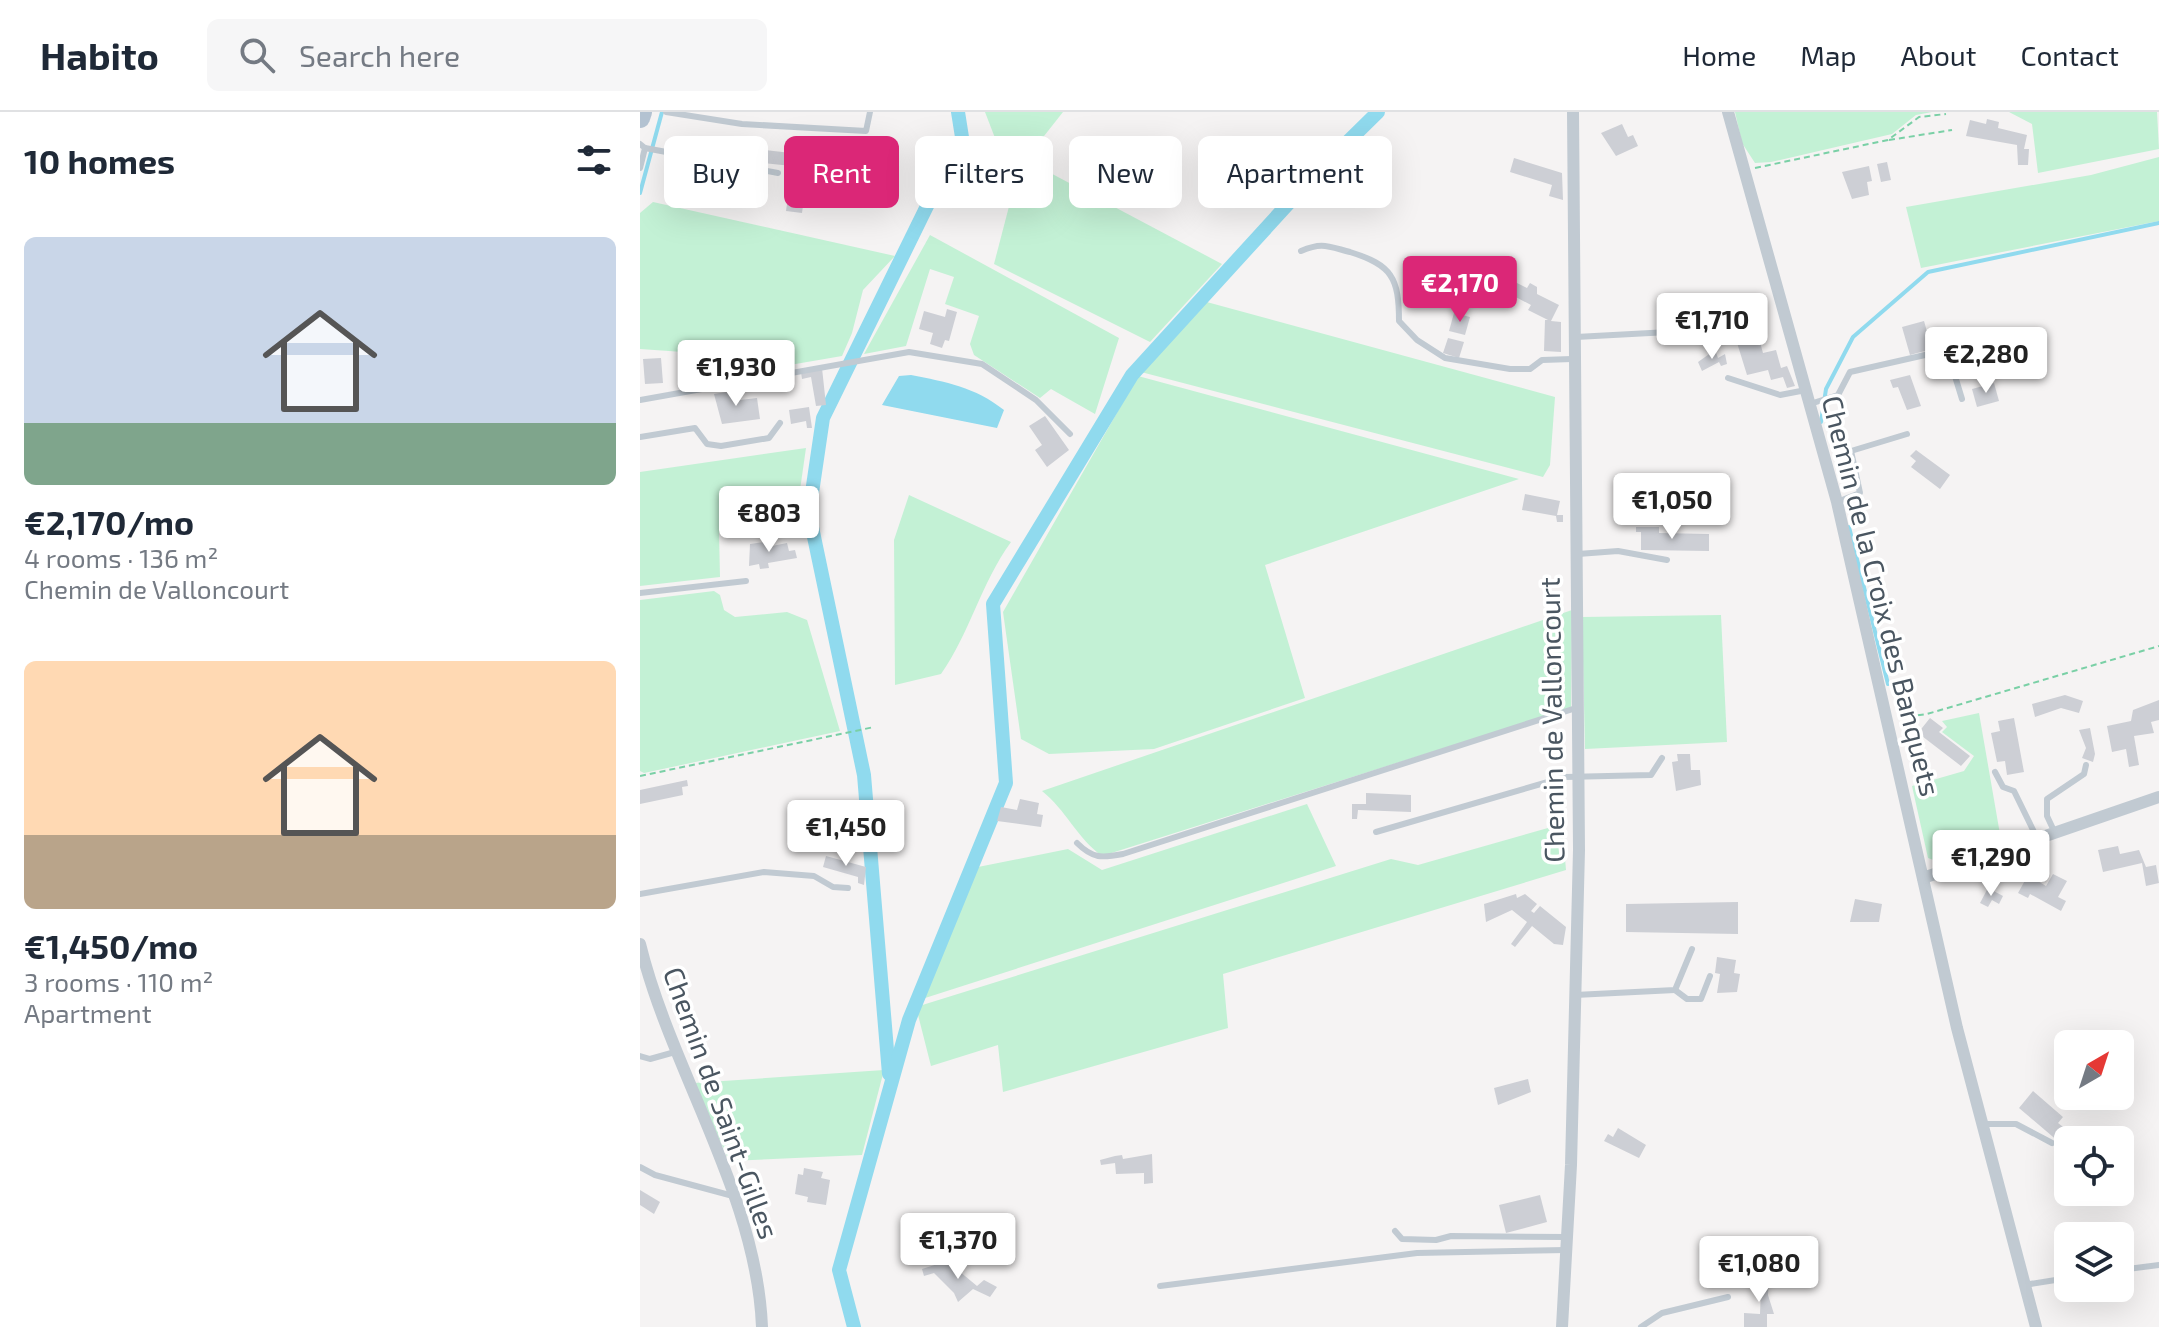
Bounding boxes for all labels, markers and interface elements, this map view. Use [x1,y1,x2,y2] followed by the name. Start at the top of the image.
[207,19,767,91] search box
[40,32,159,78] text: Habito
[235,33,279,77] icon: search
[299,37,460,73] text: Search here
[1682,38,1756,72] text: Home
[1800,38,1857,72] text: Map
[1901,38,1976,72] text: About
[2020,38,2119,72] text: Contact
[664,136,768,208] chip: Buy
[784,136,899,208] chip: Rent
[915,136,1053,208] chip: Filters
[1069,136,1182,208] chip: New
[1198,136,1392,208] chip: Apartment
[572,138,616,182] icon: filters
[24,140,175,181] text: 10 homes
[1395,256,1525,324] pin: €2,170
[1421,266,1499,297] text: €2,170
[248,289,392,433] icon: home
[1647,293,1777,361] pin: €1,710
[1675,303,1749,334] text: €1,710
[1921,327,2051,395] pin: €2,280
[1943,337,2029,368] text: €2,280
[671,340,801,408] pin: €1,930
[696,350,776,381] text: €1,930
[1816,392,1948,800] street label: Chemin de la Croix des Banquets
[1607,473,1737,541] pin: €1,050
[1631,483,1713,514] text: €1,050
[722,486,816,554] pin: €803
[737,496,801,527] text: €803
[24,501,194,542] text: €2,170/mo
[24,542,218,573] text: 4 rooms · 136 m²
[24,573,289,604] text: Chemin de Valloncourt
[1532,577,1570,863] street label: Chemin de Valloncourt
[248,713,392,857] icon: home
[781,800,911,868] pin: €1,450
[805,810,887,841] text: €1,450
[1926,830,2056,898] pin: €1,290
[1950,840,2032,871] text: €1,290
[24,925,198,966] text: €1,450/mo
[657,962,787,1243] street label: Chemin de Saint-Gilles
[24,966,213,997] text: 3 rooms · 110 m²
[24,997,152,1028] text: Apartment
[2054,1030,2134,1110] north arrow
[2054,1030,2134,1302] map controls
[2054,1126,2134,1206] button: locate
[893,1213,1023,1281] pin: €1,370
[2054,1222,2134,1302] button: layers
[918,1223,998,1254] text: €1,370
[1694,1236,1824,1304] pin: €1,080
[1717,1246,1801,1277] text: €1,080

